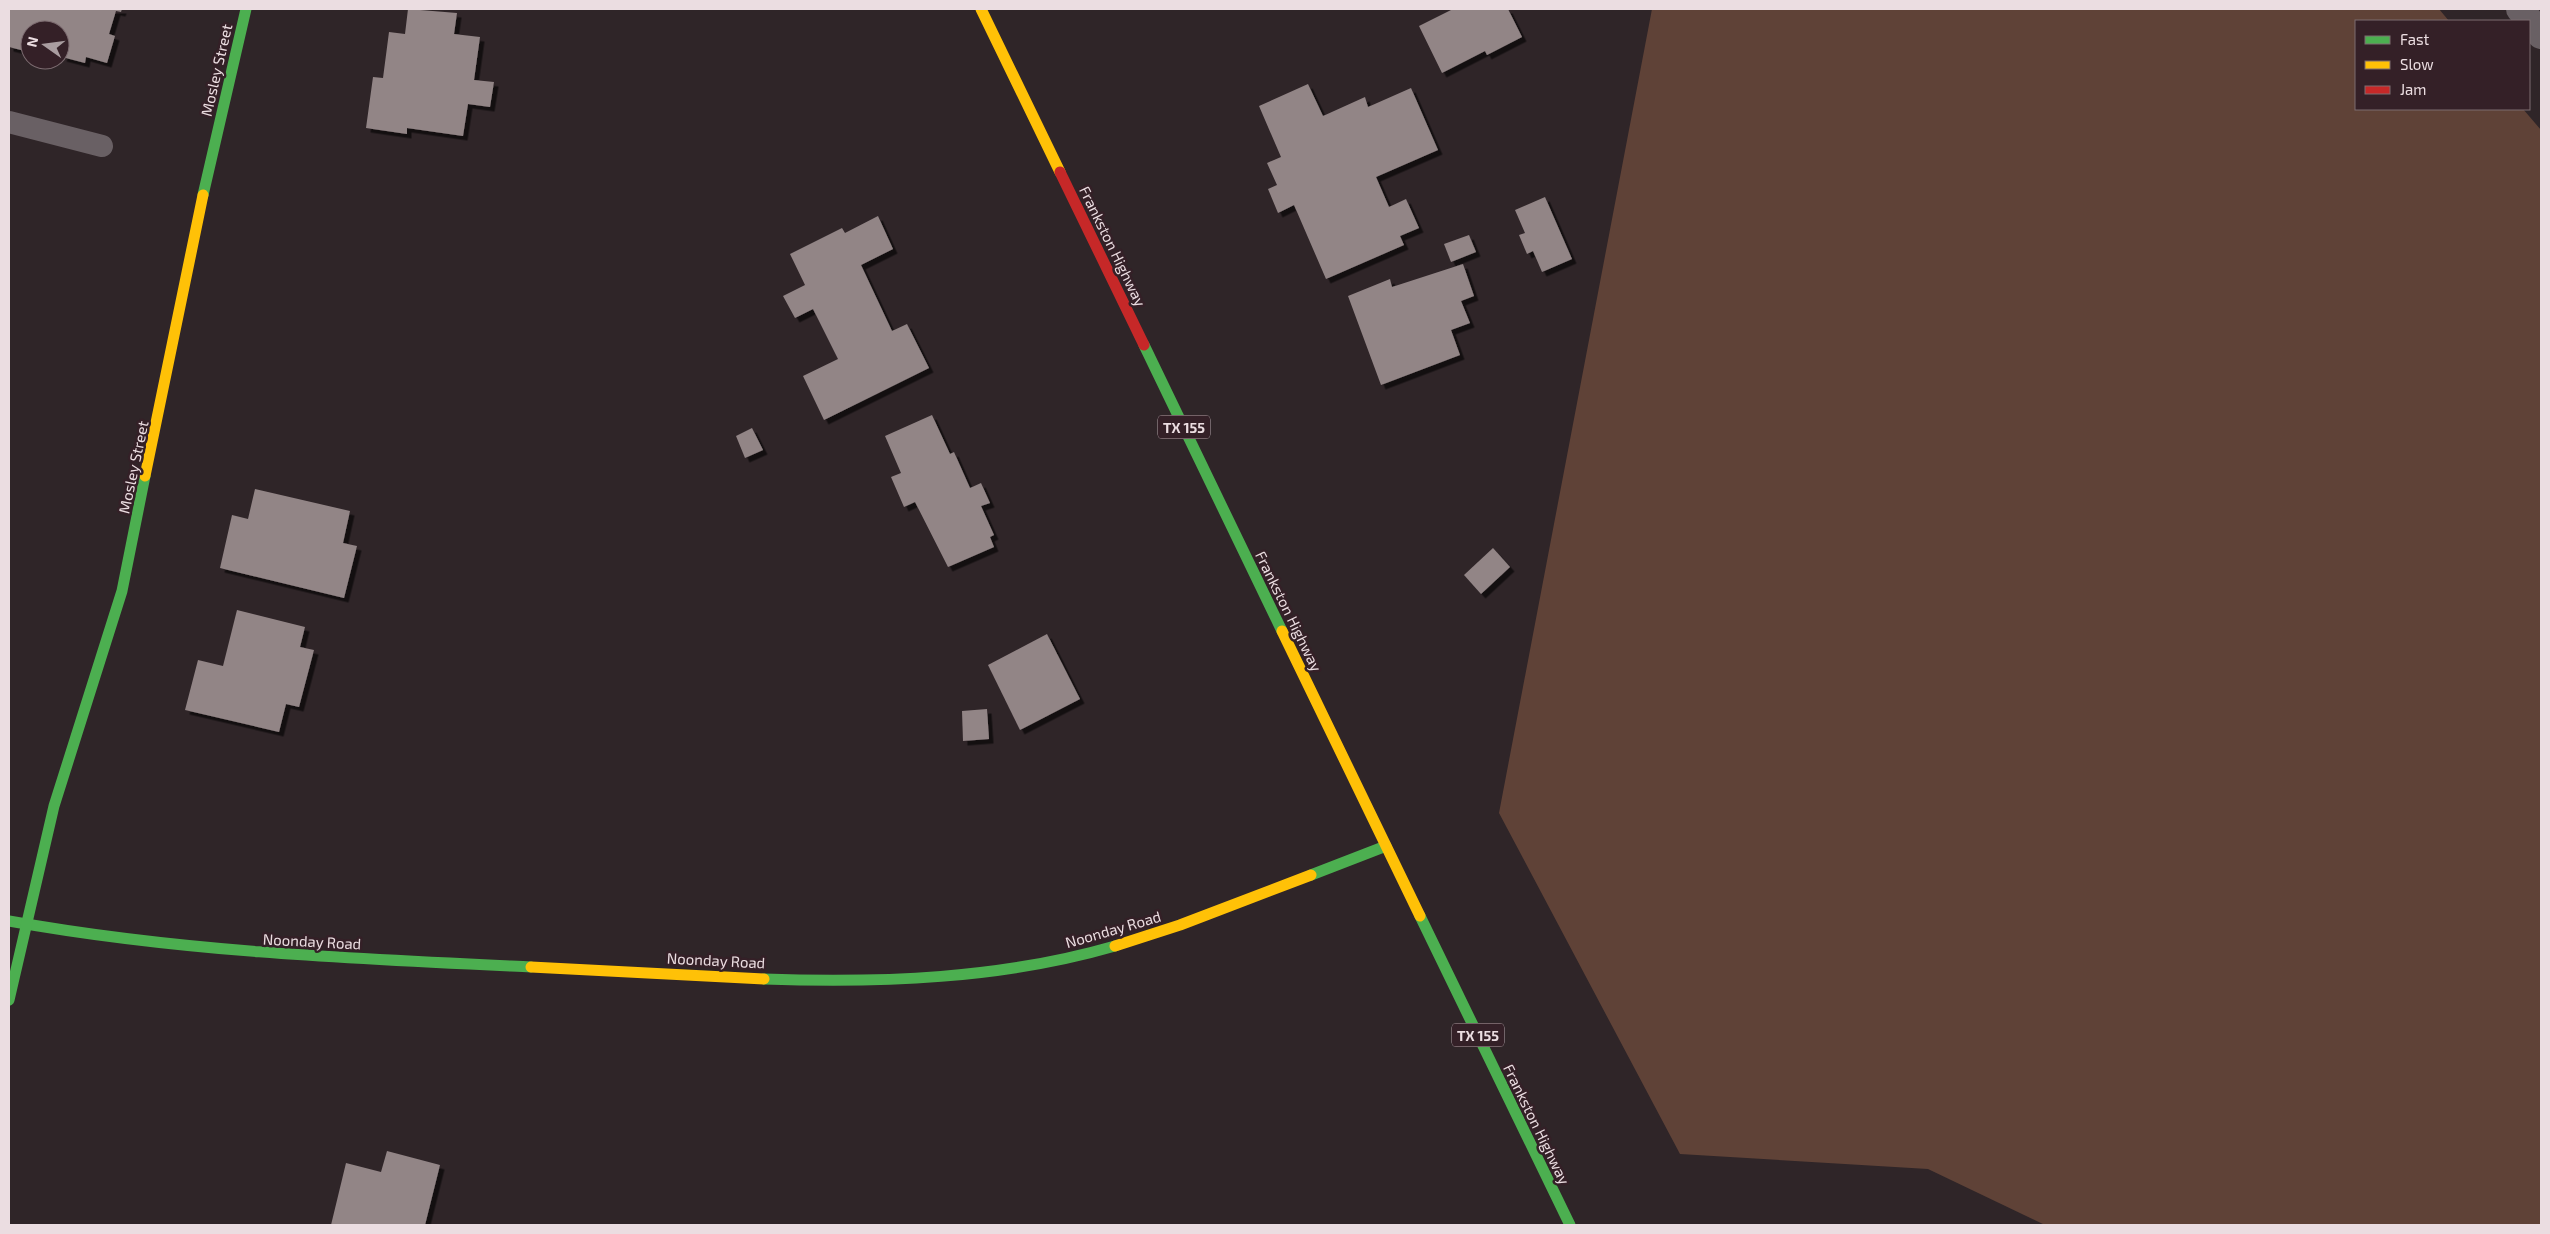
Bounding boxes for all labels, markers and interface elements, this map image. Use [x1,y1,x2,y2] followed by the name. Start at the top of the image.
[20,20,70,70] north arrow
[2355,20,2530,110] legend
[197,22,235,118] street label: Mosley Street
[2400,30,2430,48] text: Fast
[22,35,41,49] text: N
[2400,55,2434,73] text: Slow
[2400,80,2426,98] text: Jam
[1076,183,1150,309] street label: Frankston Highway
[1158,416,1210,438] road number: TX 155
[114,419,152,515] street label: Mosley Street
[1252,548,1326,674] street label: Frankston Highway
[1063,907,1163,951] street label: Noonday Road
[262,929,362,953] street label: Noonday Road
[666,948,766,972] street label: Noonday Road
[1452,1024,1504,1046] road number: TX 155
[1500,1061,1574,1187] street label: Frankston Highway

